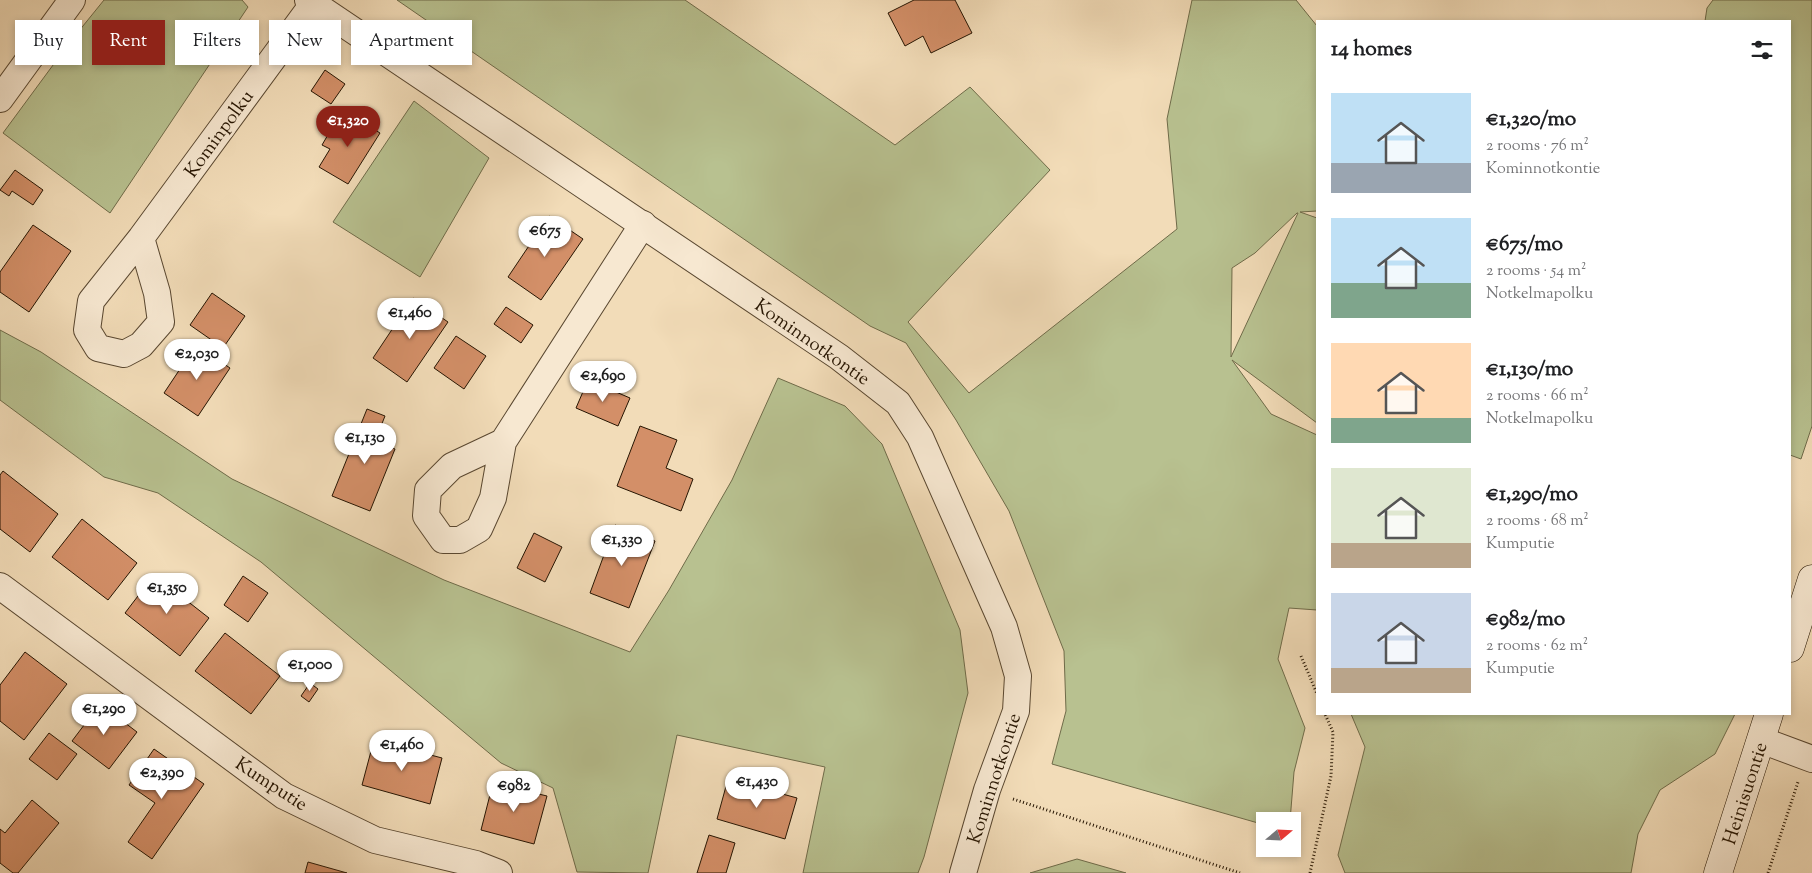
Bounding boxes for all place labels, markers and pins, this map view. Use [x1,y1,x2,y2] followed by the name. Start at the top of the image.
[307,106,389,148] pin: €1,320
[515,216,575,258] pin: €675
[369,298,451,340] pin: €1,460
[156,338,238,381] pin: €2,030
[562,360,644,403] pin: €2,690
[324,422,406,465] pin: €1,130
[581,524,663,567] pin: €1,330
[126,572,208,615] pin: €1,350
[269,650,351,692] pin: €1,000
[63,694,145,736] pin: €1,290
[361,730,443,772] pin: €1,460
[121,758,203,800] pin: €2,390
[716,766,798,809] pin: €1,430
[484,770,544,813] pin: €982

